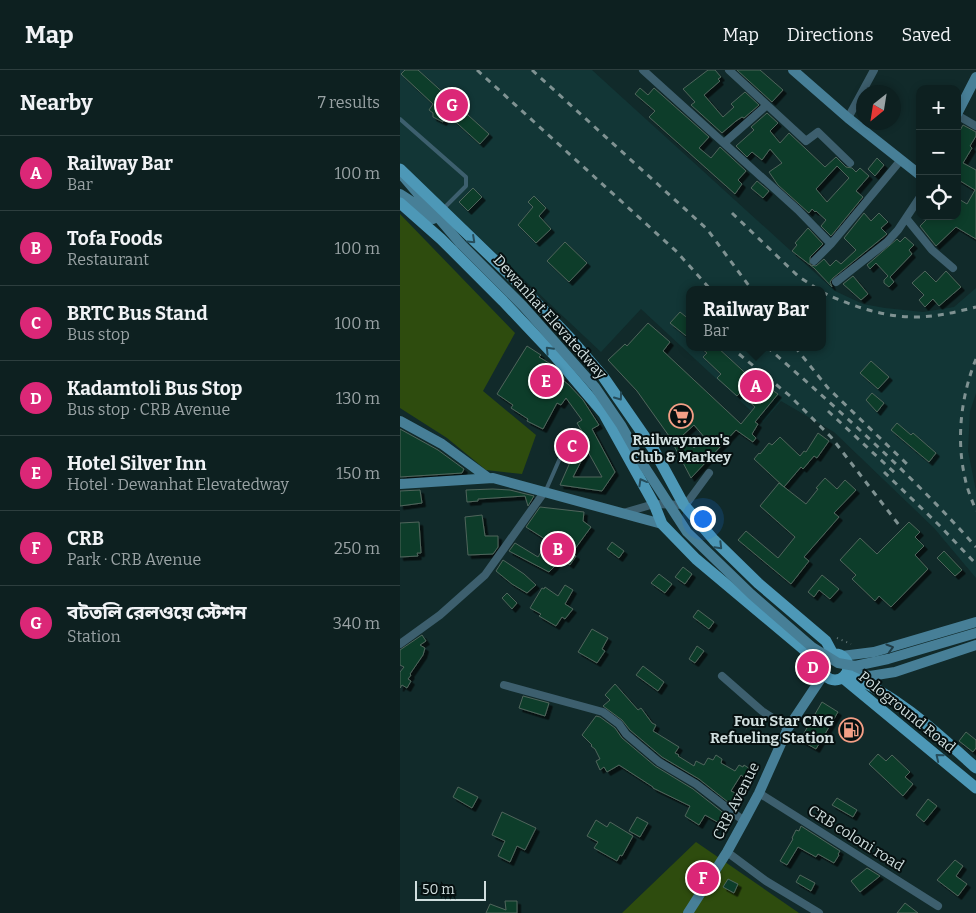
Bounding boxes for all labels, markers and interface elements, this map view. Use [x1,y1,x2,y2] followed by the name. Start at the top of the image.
[25,21,74,49] text: Map
[723,24,759,46] text: Map
[787,24,874,46] text: Directions
[902,24,951,46] text: Saved
[856,85,901,130] north arrow
[916,85,961,220] map controls
[916,85,961,130] button: +
[436,86,468,124] pin: G
[20,90,93,116] text: Nearby
[318,93,380,112] text: 7 results
[916,130,961,175] button: −
[67,152,173,175] text: Railway Bar
[30,164,42,183] text: A
[335,164,380,183] text: 100 m
[67,175,93,194] text: Bar
[916,175,961,220] button: locate
[67,227,163,250] text: Tofa Foods
[467,234,476,243] one-way arrow
[31,239,41,258] text: B
[335,239,380,258] text: 100 m
[67,250,149,269] text: Restaurant
[490,251,610,383] street label: Dewanhat Elevatedway
[686,286,826,351] popup
[703,298,809,321] text: Railway Bar
[67,302,208,325] text: BRTC Bus Stand
[31,314,41,333] text: C
[335,314,380,333] text: 100 m
[703,321,729,340] text: Bar
[67,325,130,344] text: Bus stop
[546,346,555,355] one-way arrow
[530,362,562,400] pin: E
[740,367,772,405] pin: A
[67,377,242,400] text: Kadamtoli Bus Stop
[30,389,42,408] text: D
[336,389,380,408] text: 130 m
[613,391,622,401] one-way arrow
[67,400,230,419] text: Bus stop · CRB Avenue
[668,403,694,429] supermarket icon: Railwaymen's Club & Markey
[556,427,588,465] pin: C
[631,431,732,466] place label: Railwaymen's Club & Markey
[67,452,207,475] text: Hotel Silver Inn
[31,464,41,483] text: E
[336,464,380,483] text: 150 m
[67,475,289,494] text: Hotel · Dewanhat Elevatedway
[638,478,648,487] one-way arrow
[690,506,716,532] your location
[67,527,104,550] text: CRB
[542,530,574,568] pin: B
[32,539,41,558] text: F
[334,539,380,558] text: 250 m
[713,540,722,549] one-way arrow
[67,550,201,569] text: Park · CRB Avenue
[67,601,247,624] text: বটতলি রেলওয়ে স্টেশন
[30,614,42,633] text: G
[333,614,380,633] text: 340 m
[67,627,121,646] text: Station
[885,643,893,653] one-way arrow
[797,648,829,686] pin: D
[855,667,959,757] street label: Pologround Road
[710,712,834,747] place label: Four Star CNG Refueling Station
[838,717,864,743] fuel station icon: Four Star CNG Refueling Station
[935,753,944,762] one-way arrow
[709,759,763,843] street label: CRB Avenue
[805,801,908,875] street label: CRB coloni road
[687,859,719,897] pin: F
[415,878,486,901] scale bar
[422,881,455,898] text: 50 m

